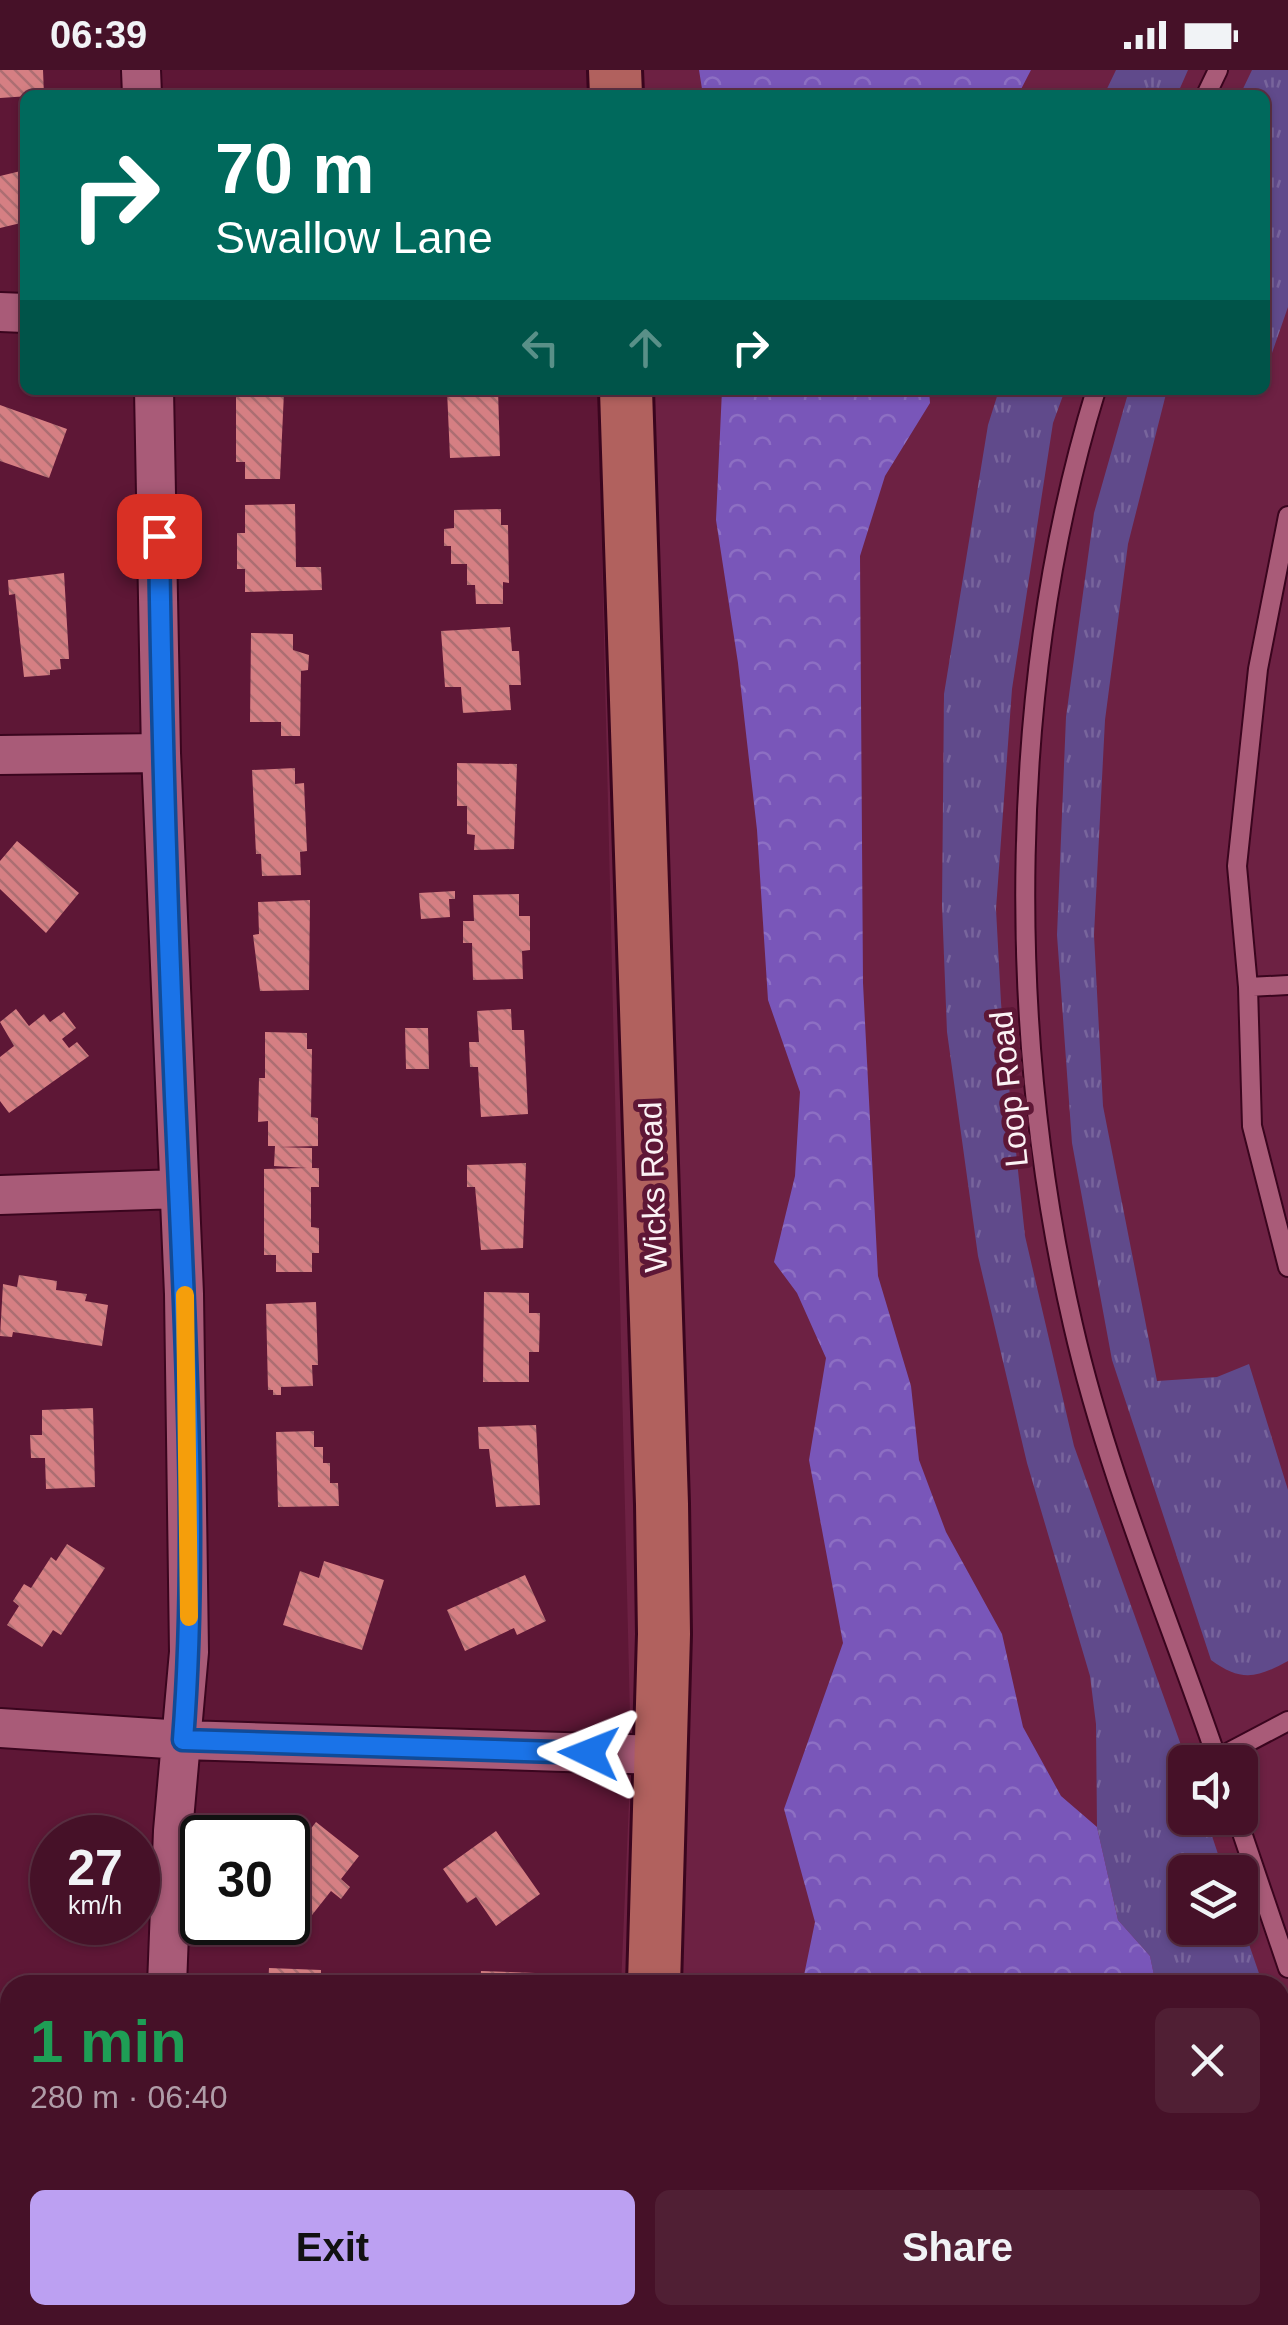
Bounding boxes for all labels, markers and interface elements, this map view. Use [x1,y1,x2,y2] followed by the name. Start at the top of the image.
[50,14,147,56] text: 06:39
[50,130,180,260] icon: right
[215,130,375,208] text: 70 m
[215,212,493,263] text: Swallow Lane
[513,320,568,375] icon: left
[618,320,673,375] icon: ahead
[723,320,778,375] icon: right
[117,494,202,579] pin
[132,509,187,564] icon: arrive
[983,1009,1035,1169] street label: Loop Road
[632,1101,674,1273] street label: Wicks Road
[537,1701,641,1805] position arrow
[1168,1745,1258,1945] map controls
[1168,1745,1258,1835] button: sound
[180,1815,310,1945] speed limit sign: 30
[67,1840,123,1896] text: 27
[1168,1855,1258,1945] button: layers
[68,1891,122,1919] text: km/h
[30,2008,187,2075] text: 1 min
[1155,2008,1260,2113] button: close
[30,2079,227,2115] text: 280 m · 06:40
[30,2190,635,2305] button: Exit
[655,2190,1260,2305] button: Share

